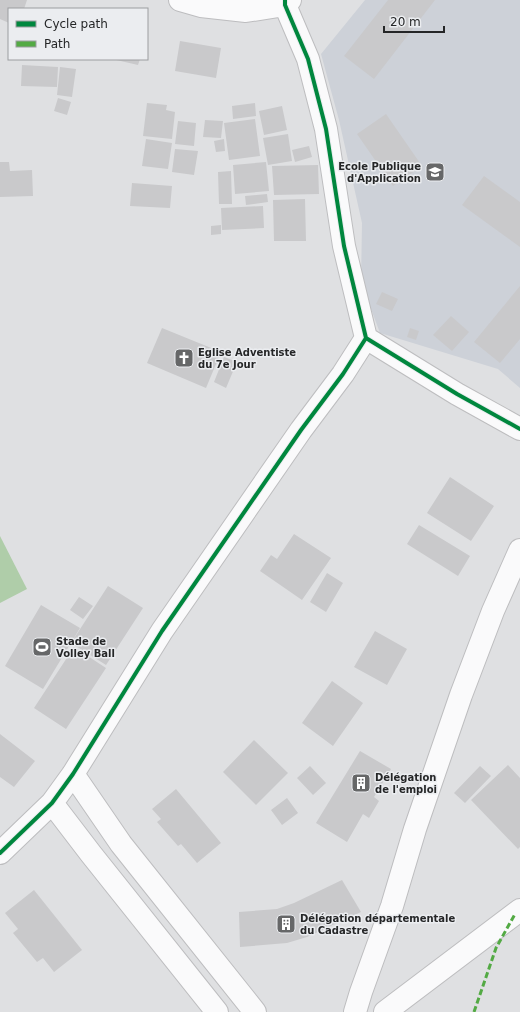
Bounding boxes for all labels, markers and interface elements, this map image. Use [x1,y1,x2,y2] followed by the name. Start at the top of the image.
[8,8,148,60] legend
[384,8,444,34] scale bar
[390,15,421,29] text: 20 m
[44,17,108,31] text: Cycle path
[44,37,70,51] text: Path
[338,161,421,184] place label: Ecole Publique d'Application
[424,161,446,183] school or university icon: Ecole Publique d'Application
[173,347,195,369] church icon: Eglise Adventiste du 7e Jour
[198,347,296,370] place label: Eglise Adventiste du 7e Jour
[31,636,53,658] sports icon: Stade de Volley Ball
[56,636,115,659] place label: Stade de Volley Ball
[350,772,372,794] building icon: Délégation de l'emploi
[375,772,437,795] place label: Délégation de l'emploi
[275,913,297,935] building icon: Délégation départementale du Cadastre
[300,913,455,936] place label: Délégation départementale du Cadastre

